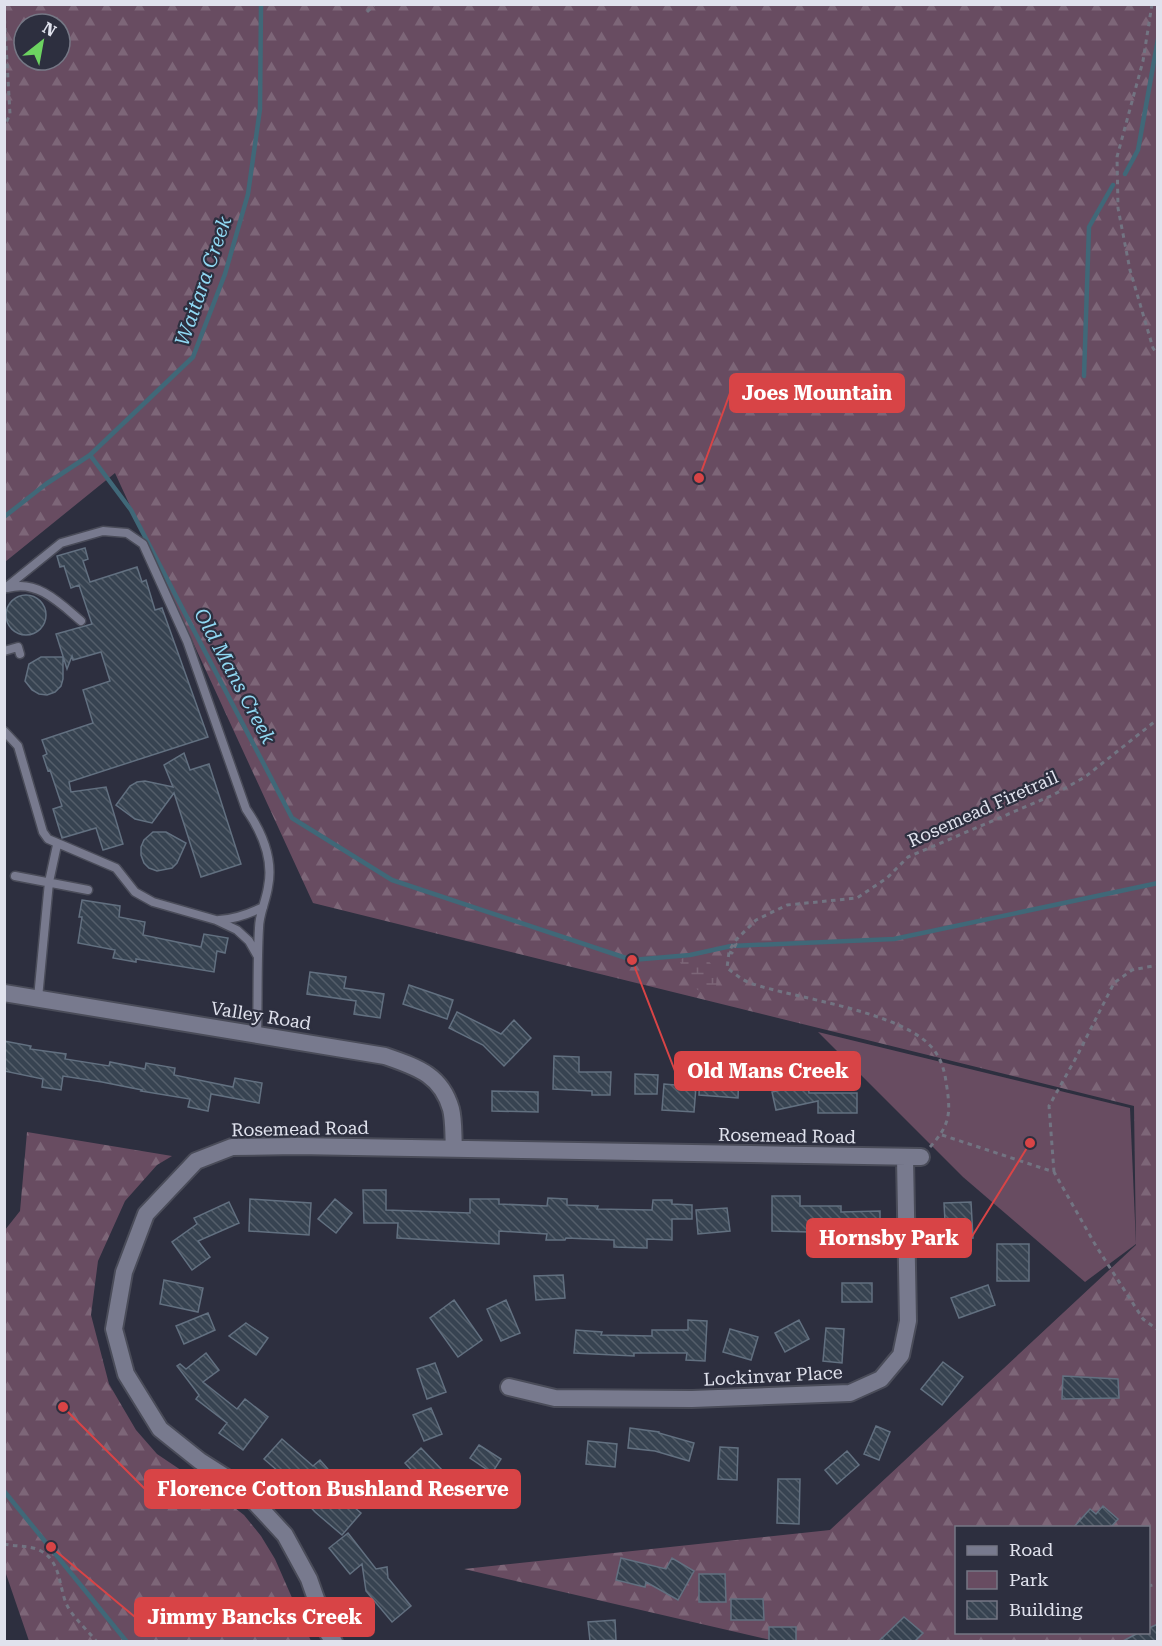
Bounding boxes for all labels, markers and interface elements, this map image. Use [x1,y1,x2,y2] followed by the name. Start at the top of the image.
[12,12,72,72] north arrow
[39,18,60,41] text: N
[170,213,236,349] water label: Waitara Creek
[730,374,904,412] callout: Joes Mountain
[742,381,893,405] text: Joes Mountain
[189,604,281,748] water label: Old Mans Creek
[904,766,1062,851] street label: Rosemead Firetrail
[209,997,313,1034] street label: Valley Road
[675,1052,860,1090] callout: Old Mans Creek
[687,1059,849,1083] text: Old Mans Creek
[231,1117,369,1140] street label: Rosemead Road
[718,1124,857,1147] street label: Rosemead Road
[807,1219,971,1257] callout: Hornsby Park
[819,1226,959,1250] text: Hornsby Park
[703,1361,843,1390] street label: Lockinvar Place
[145,1470,520,1508] callout: Florence Cotton Bushland Reserve
[157,1477,509,1501] text: Florence Cotton Bushland Reserve
[955,1526,1150,1634] legend
[1009,1539,1054,1560] text: Road
[1009,1569,1049,1590] text: Park
[135,1598,374,1636] callout: Jimmy Bancks Creek
[1009,1599,1083,1620] text: Building
[148,1605,363,1629] text: Jimmy Bancks Creek

